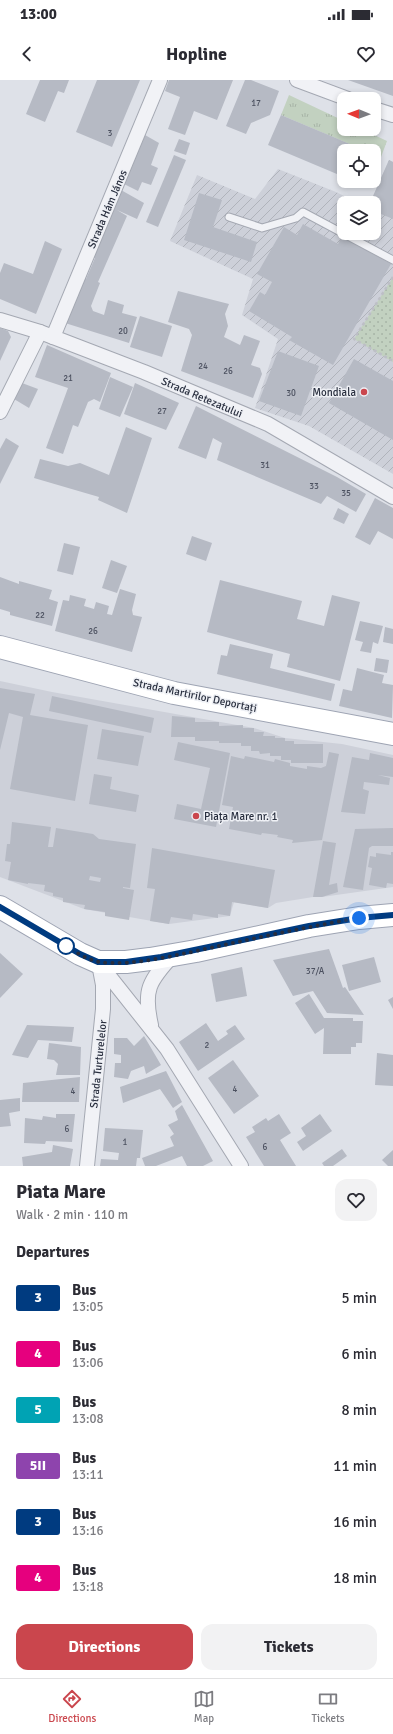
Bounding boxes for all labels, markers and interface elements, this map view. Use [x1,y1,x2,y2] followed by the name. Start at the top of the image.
[20,5,57,23] text: 13:00
[16,43,38,65] icon: back
[166,43,227,65] text: Hopline
[355,43,377,65] icon: heart
[337,92,381,136] north arrow
[337,92,381,240] map controls
[251,98,261,109] house number: 17
[108,128,113,139] house number: 3
[337,144,381,188] button: locate
[85,168,130,251] street label: Strada Hám János
[337,196,381,240] button: layers
[118,326,128,337] house number: 20
[198,361,208,372] house number: 24
[223,366,233,377] house number: 26
[63,373,73,384] house number: 21
[159,375,244,420] street label: Strada Retezatului
[312,386,356,399] place label: Mondiala
[359,387,369,397] marker: Mondiala
[286,388,296,399] house number: 30
[157,406,167,417] house number: 27
[260,460,270,471] house number: 31
[309,481,319,492] house number: 33
[341,488,351,499] house number: 35
[35,610,45,621] house number: 22
[88,626,98,637] house number: 26
[132,676,258,715] street label: Strada Martirilor Deportați
[204,810,277,823] place label: Piața Mare nr. 1
[191,811,201,821] marker: Piața Mare nr. 1
[349,908,369,928] your location
[57,937,75,955] unlabelled marker
[306,966,325,977] house number: 37/A
[87,1019,110,1109] street label: Strada Turturelelor
[205,1040,210,1051] house number: 2
[233,1084,238,1095] house number: 4
[71,1086,76,1097] house number: 4
[65,1124,70,1135] house number: 6
[123,1137,128,1148] house number: 1
[263,1142,268,1153] house number: 6
[335,1179,377,1221] button: heart
[16,1180,106,1204] text: Piata Mare
[16,1207,128,1223] text: Walk · 2 min · 110 m
[16,1243,89,1261] text: Departures
[72,1281,96,1299] text: Bus
[34,1289,42,1306] text: 3
[341,1289,377,1307] text: 5 min
[72,1299,104,1315] text: 13:05
[72,1337,96,1355] text: Bus
[34,1345,42,1362] text: 4
[341,1345,377,1363] text: 6 min
[72,1355,104,1371] text: 13:06
[72,1393,96,1411] text: Bus
[34,1401,42,1418] text: 5
[341,1401,377,1419] text: 8 min
[72,1411,104,1427] text: 13:08
[72,1449,96,1467] text: Bus
[30,1457,46,1474] text: 5II
[333,1457,377,1475] text: 11 min
[72,1467,104,1483] text: 13:11
[72,1505,96,1523] text: Bus
[34,1513,42,1530] text: 3
[333,1513,377,1531] text: 16 min
[72,1523,104,1539] text: 13:16
[72,1561,96,1579] text: Bus
[34,1569,42,1586] text: 4
[333,1569,377,1587] text: 18 min
[72,1579,104,1595] text: 13:18
[16,1624,193,1670] button: Directions
[201,1624,377,1670] button: Tickets
[48,1688,96,1725] tab: Directions
[193,1688,215,1725] tab: Map
[312,1688,345,1725] tab: Tickets

